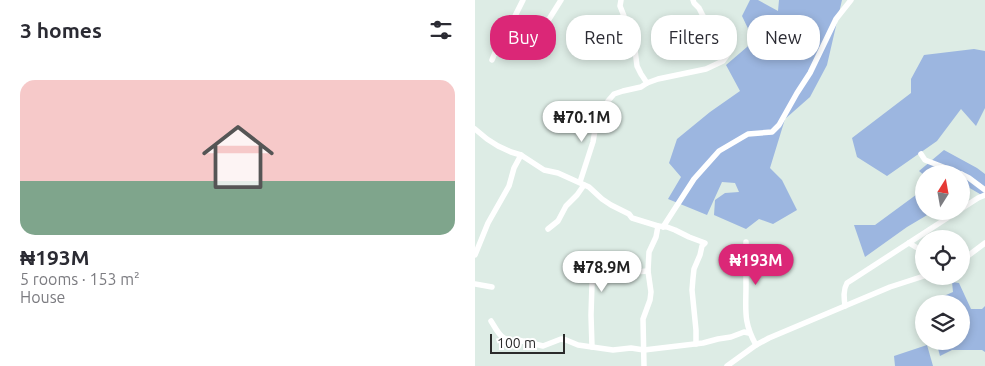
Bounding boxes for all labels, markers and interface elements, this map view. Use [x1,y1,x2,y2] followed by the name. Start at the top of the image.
[490,15,556,60] chip: Buy
[566,15,641,60] chip: Rent
[651,15,737,60] chip: Filters
[747,15,820,60] chip: New
[427,16,455,44] icon: filters
[20,18,102,42] text: 3 homes
[541,100,623,143] pin: ₦70.1M
[554,108,610,126] text: ₦70.1M
[193,112,283,202] icon: home
[915,165,970,220] north arrow
[915,165,970,350] map controls
[915,230,970,285] button: locate
[721,244,791,286] pin: ₦193M
[20,245,89,269] text: ₦193M
[561,250,643,293] pin: ₦78.9M
[730,251,782,269] text: ₦193M
[574,258,630,276] text: ₦78.9M
[20,270,140,288] text: 5 rooms · 153 m²
[20,288,65,306] text: House
[915,295,970,350] button: layers
[490,331,565,354] scale bar
[497,335,536,351] text: 100 m

